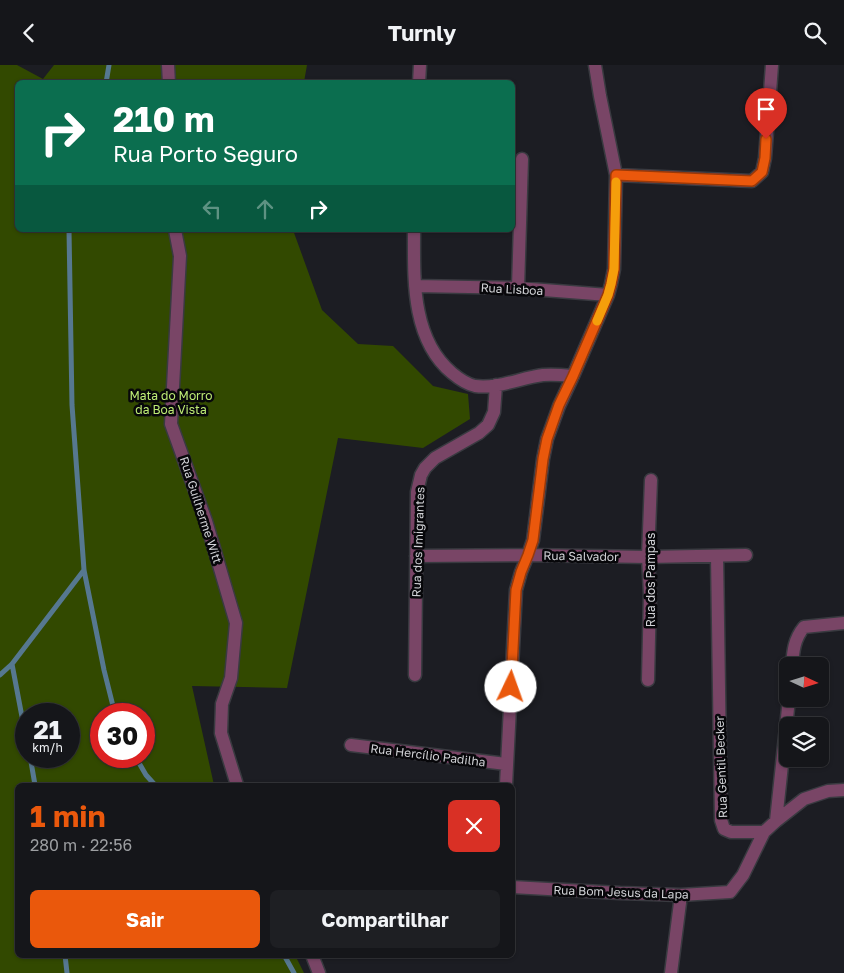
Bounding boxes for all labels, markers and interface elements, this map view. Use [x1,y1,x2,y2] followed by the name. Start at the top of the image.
[15,19,43,47] icon: back
[388,19,456,46] text: Turnly
[801,19,829,47] icon: search
[745,88,787,139] pin
[752,95,780,123] icon: arrive
[113,98,215,140] text: 210 m
[30,100,95,165] icon: right
[113,140,298,167] text: Rua Porto Seguro
[198,195,226,223] icon: left
[251,195,279,223] icon: ahead
[304,195,332,223] icon: right
[480,280,544,298] street label: Rua Lisboa
[129,388,213,417] park label: Mata do Morro da Boa Vista
[177,455,225,566] street label: Rua Guilherme Witt
[409,486,427,598] street label: Rua dos Imigrantes
[643,533,658,627] street label: Rua dos Pampas
[543,548,619,564] street label: Rua Salvador
[779,657,829,707] north arrow
[779,657,829,767] map controls
[484,660,536,712] position arrow
[90,703,155,768] speed limit sign: 30
[33,714,62,745] text: 21
[712,715,730,818] street label: Rua Gentil Becker
[779,717,829,767] button: layers
[32,740,63,755] text: km/h
[370,740,486,770] street label: Rua Hercílio Padilha
[30,798,106,834] text: 1 min
[448,800,500,852] button: close
[30,835,132,855] text: 280 m · 22:56
[553,882,689,902] street label: Rua Bom Jesus da Lapa
[30,890,260,948] button: Sair
[270,890,500,948] button: Compartilhar

